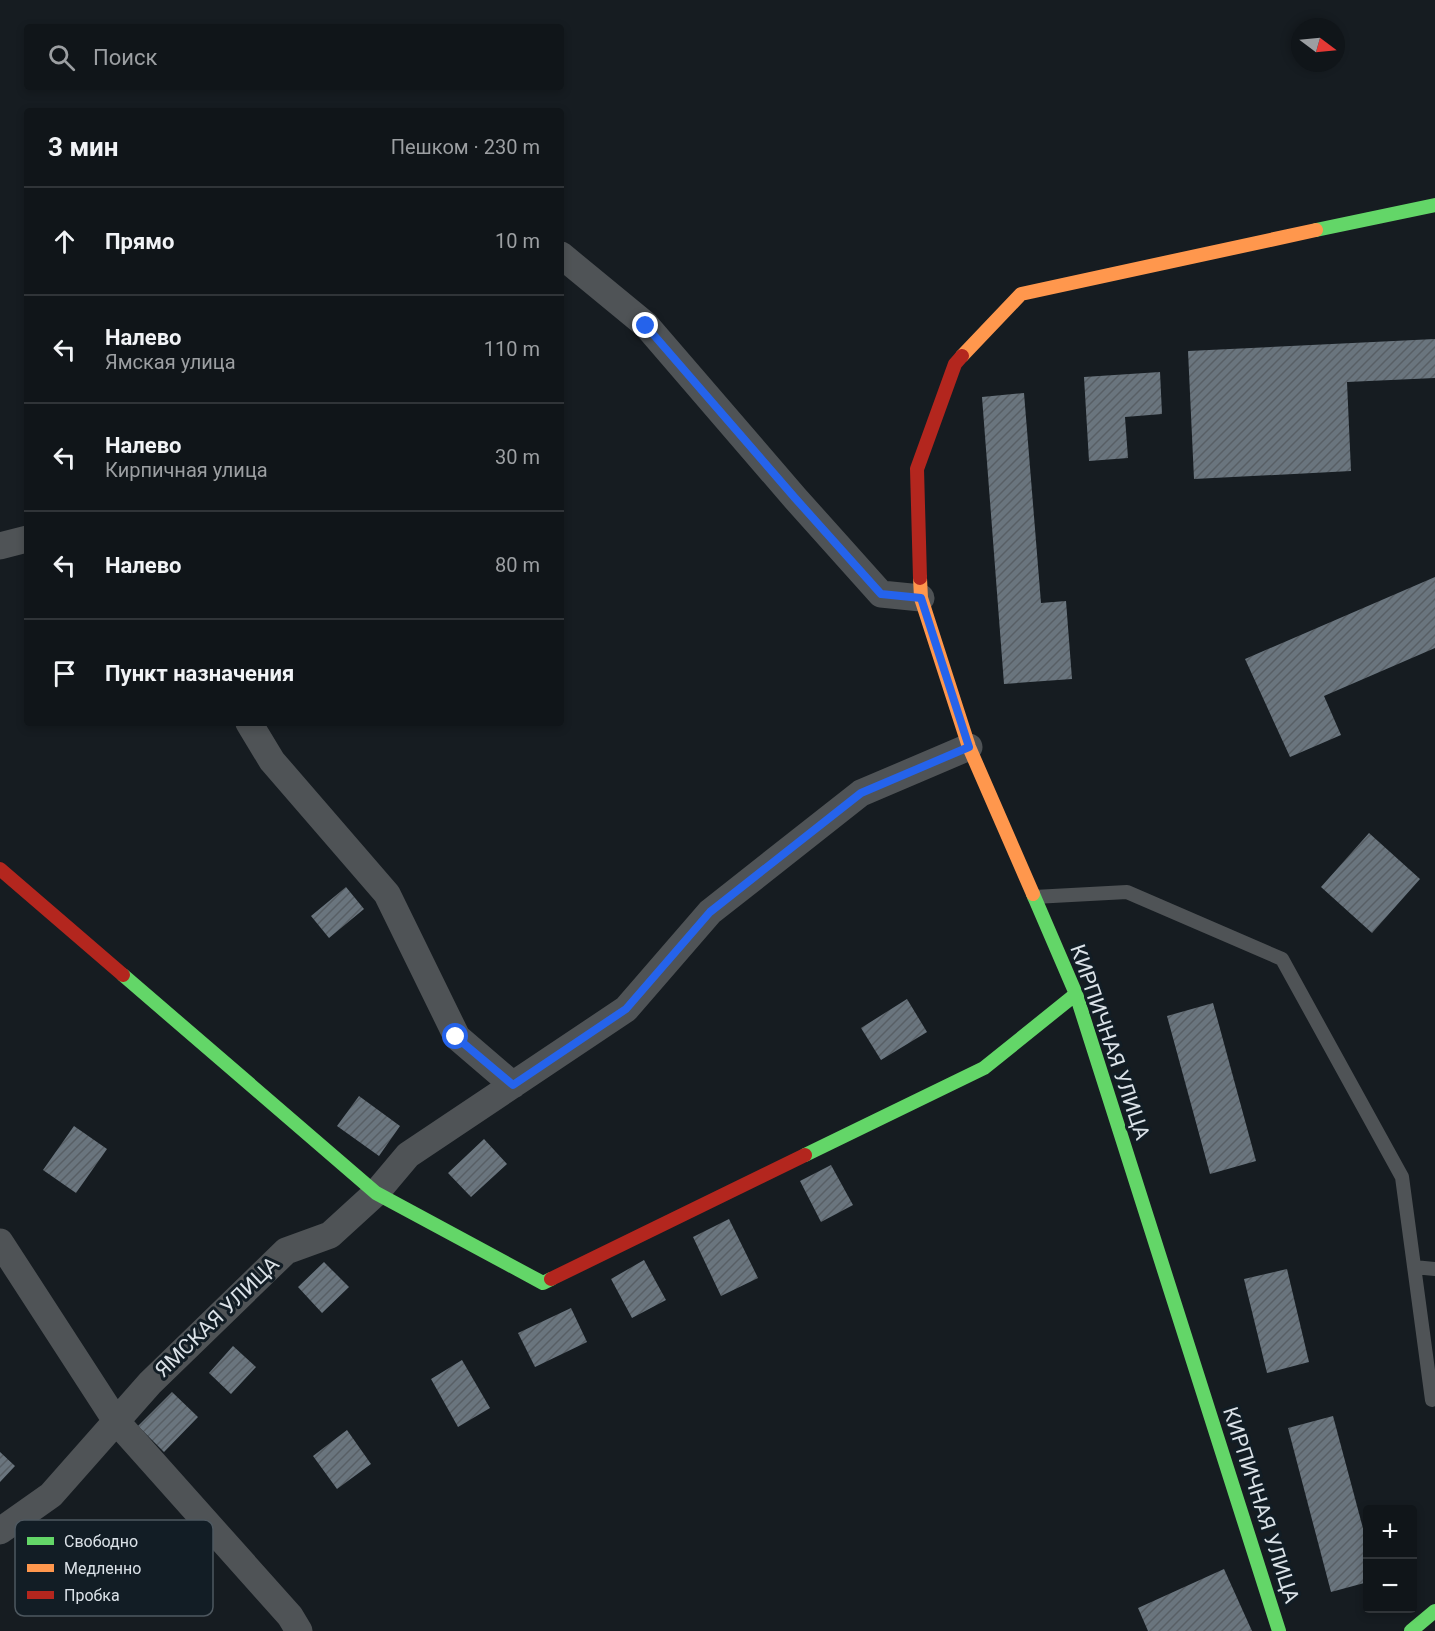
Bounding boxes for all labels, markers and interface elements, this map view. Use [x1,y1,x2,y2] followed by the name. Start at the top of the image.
[1291,18,1345,72] north arrow
[24,24,564,90] search box
[45,41,78,74] icon: search
[93,45,157,70] text: Поиск
[48,132,119,162] text: 3 мин
[391,135,540,159] text: Пешком · 230 m
[48,225,81,258] icon: ahead
[105,229,174,254] text: Прямо
[495,229,540,253] text: 10 m
[632,312,658,338] route end
[105,325,182,350] text: Налево
[48,333,81,366] icon: left
[484,337,540,361] text: 110 m
[105,350,236,374] text: Ямская улица
[105,433,182,458] text: Налево
[48,441,81,474] icon: left
[495,445,540,469] text: 30 m
[105,458,268,482] text: Кирпичная улица
[48,549,81,582] icon: left
[105,553,182,578] text: Налево
[495,553,540,577] text: 80 m
[48,657,81,690] icon: arrive
[105,661,294,686] text: Пункт назначения
[1065,941,1155,1143] street label: КИРПИЧНАЯ УЛИЦА
[442,1023,468,1049] route start
[150,1252,284,1382] street label: ЯМСКАЯ УЛИЦА
[1218,1404,1304,1606] street label: КИРПИЧНАЯ УЛИЦА
[1363,1505,1417,1613] map controls
[1363,1505,1417,1559] button: +
[15,1520,213,1616] legend
[64,1532,138,1551] text: Свободно
[64,1559,141,1578] text: Медленно
[1363,1559,1417,1613] button: −
[64,1586,120,1605] text: Пробка

